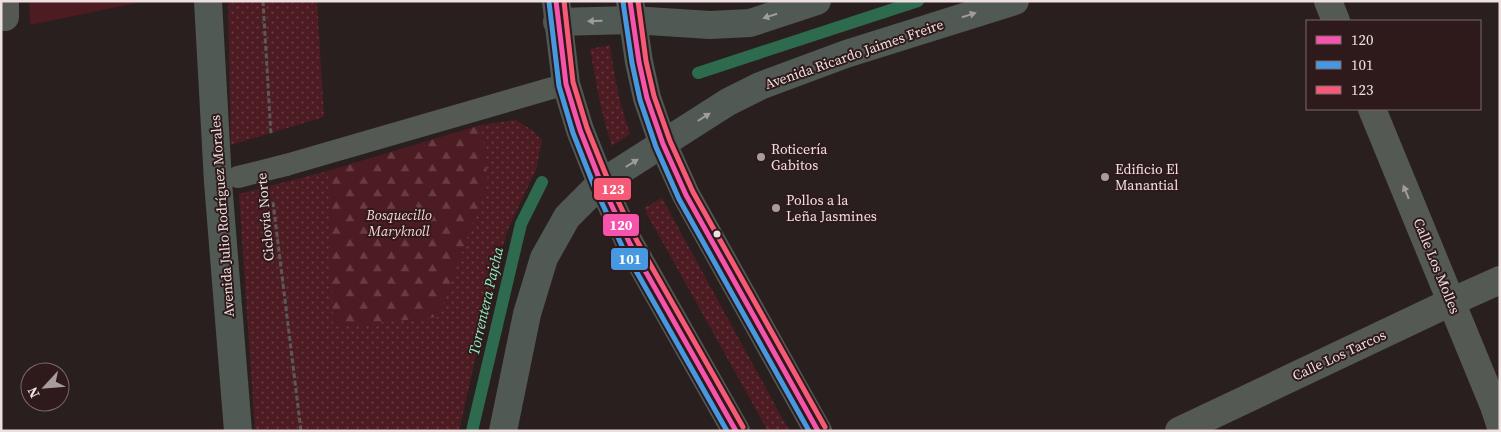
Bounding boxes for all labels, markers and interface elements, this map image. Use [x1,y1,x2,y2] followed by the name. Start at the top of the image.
[962,11,977,19] one-way arrow
[763,13,778,20] one-way arrow
[762,14,946,94] street label: Avenida Ricardo Jaimes Freire
[586,17,602,25] one-way arrow
[1306,20,1481,110] legend
[1351,29,1374,50] text: 120
[1351,54,1374,75] text: 101
[1351,79,1374,100] text: 123
[697,112,710,121] one-way arrow
[205,114,239,318] street label: Avenida Julio Rodríguez Morales
[771,139,828,175] place label: Roticería Gabitos
[755,151,767,163] marker: Roticería Gabitos
[625,159,639,168] one-way arrow
[1115,159,1179,195] place label: Edificio El Manantial
[1099,171,1111,183] marker: Edificio El Manantial
[251,172,279,262] street label: Ciclovía Norte
[593,177,632,201] line badge: 123
[602,179,625,199] text: 123
[1402,184,1410,199] one-way arrow
[786,190,877,226] place label: Pollos a la Leña Jasmines
[770,202,782,214] marker: Pollos a la Leña Jasmines
[365,205,432,241] park label: Bosquecillo Maryknoll
[602,213,640,237] line badge: 120
[610,215,633,235] text: 120
[1409,215,1465,317] street label: Calle Los Molles
[712,229,722,239] unlabelled marker
[463,245,508,357] water label: Torrentera Pajcha
[610,247,649,271] line badge: 101
[619,249,641,269] text: 101
[1289,325,1389,385] street label: Calle Los Tarcos
[20,362,70,412] north arrow
[22,384,45,402] text: N

